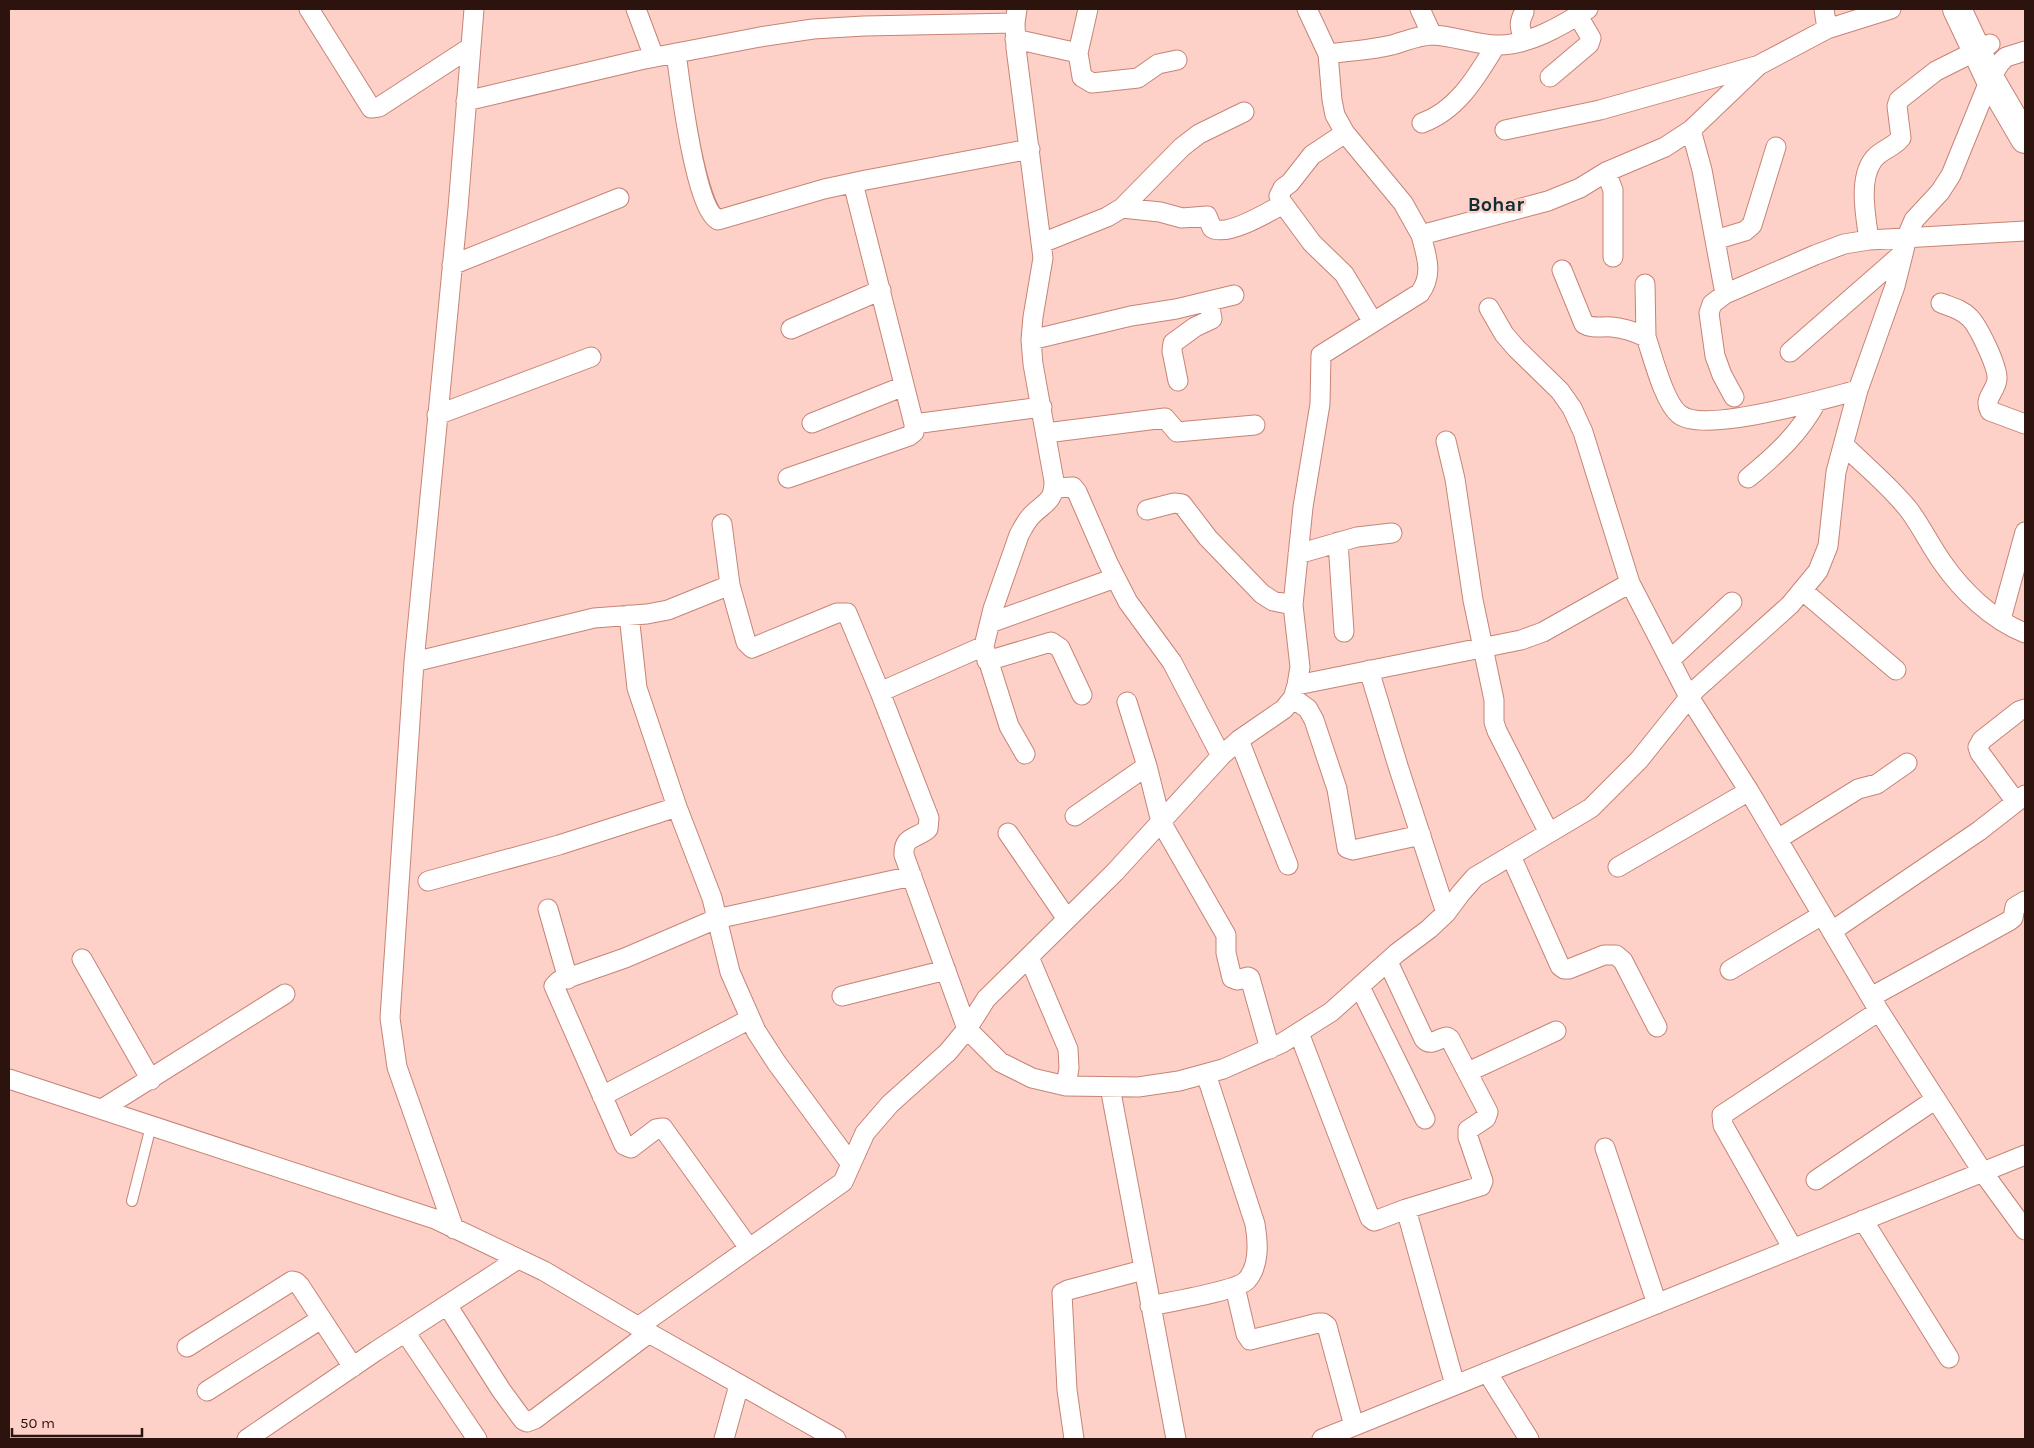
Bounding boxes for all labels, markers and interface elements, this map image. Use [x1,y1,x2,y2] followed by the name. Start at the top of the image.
[1468,193,1524,216] district label: Bohar
[12,1406,142,1438] scale bar
[20,1414,55,1432] text: 50 m

